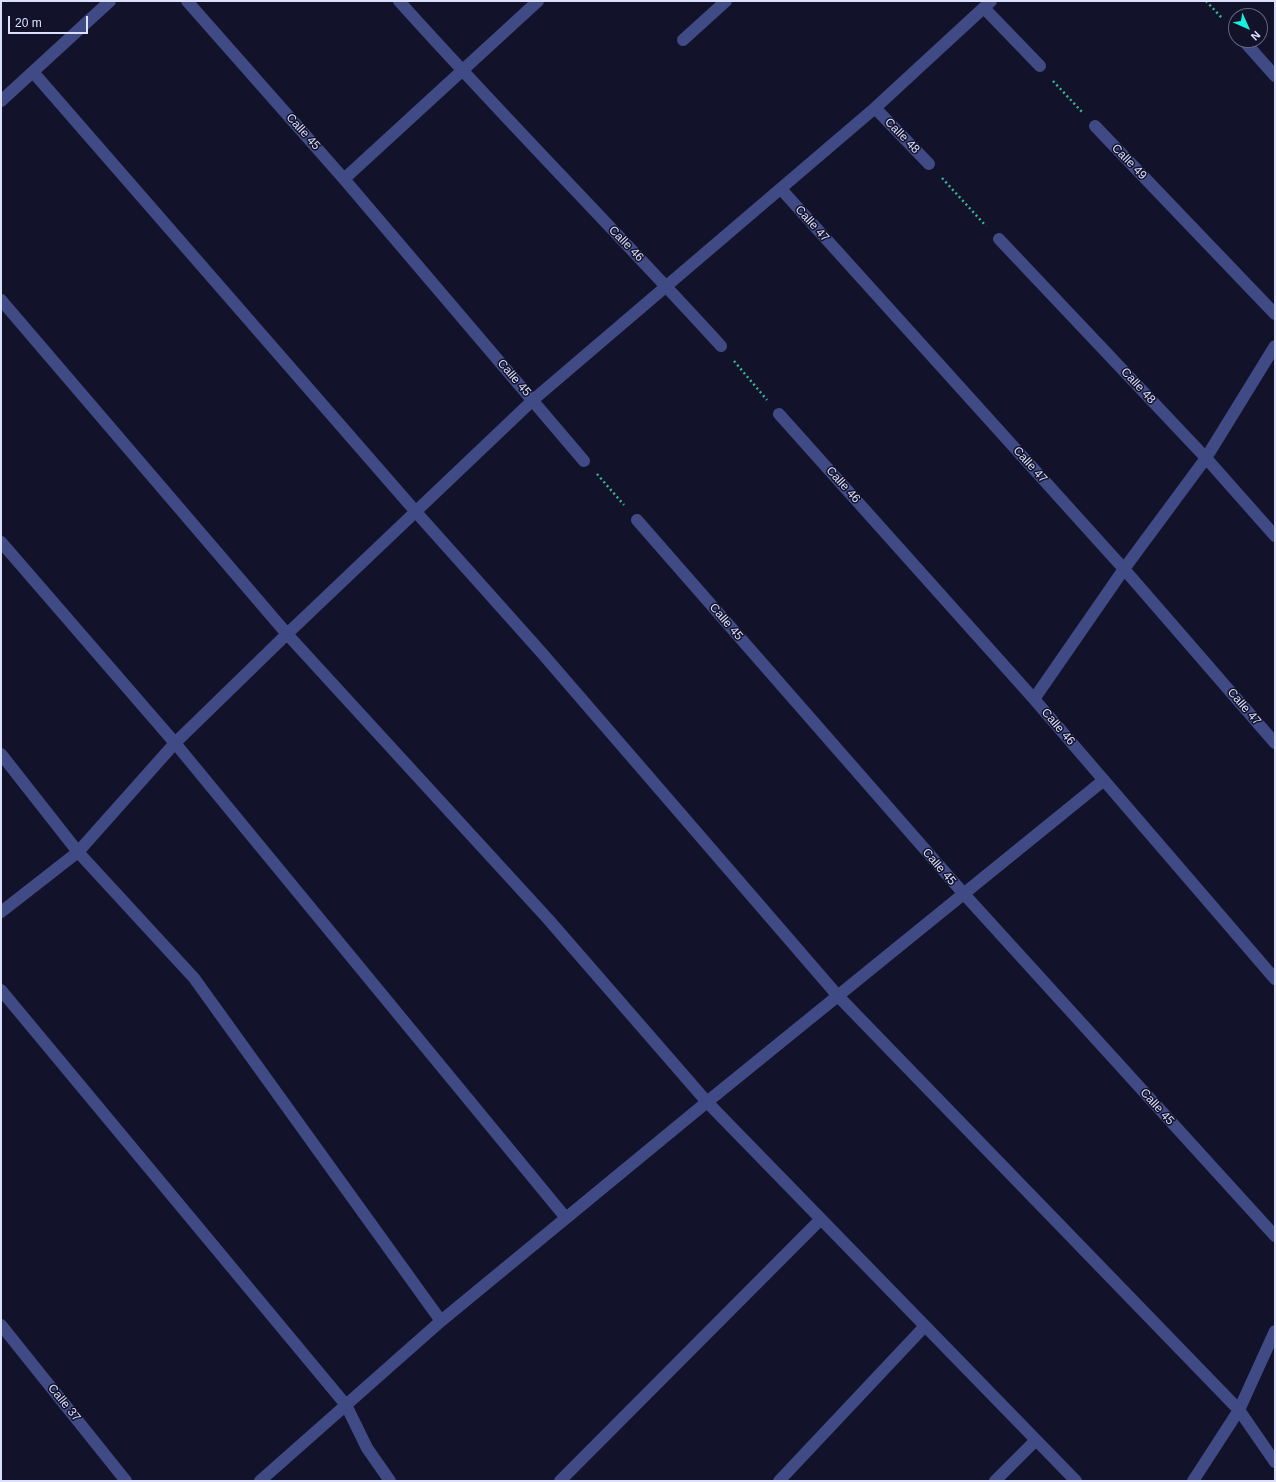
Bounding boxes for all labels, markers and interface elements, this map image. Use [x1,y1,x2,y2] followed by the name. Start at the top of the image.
[10,8,90,34] scale bar
[1228,8,1268,48] north arrow
[15,16,42,30] text: 20 m
[1249,29,1263,43] text: N
[283,111,323,153] street label: Calle 45
[882,115,922,157] street label: Calle 48
[1109,141,1149,183] street label: Calle 49
[792,203,832,245] street label: Calle 47
[606,223,646,265] street label: Calle 46
[494,357,534,399] street label: Calle 45
[1118,365,1158,407] street label: Calle 48
[1010,444,1050,486] street label: Calle 47
[823,464,863,506] street label: Calle 46
[706,601,746,643] street label: Calle 45
[1224,686,1264,728] street label: Calle 47
[1038,706,1078,748] street label: Calle 46
[919,846,959,888] street label: Calle 45
[1137,1086,1177,1128] street label: Calle 45
[45,1381,83,1425] street label: Calle 37

